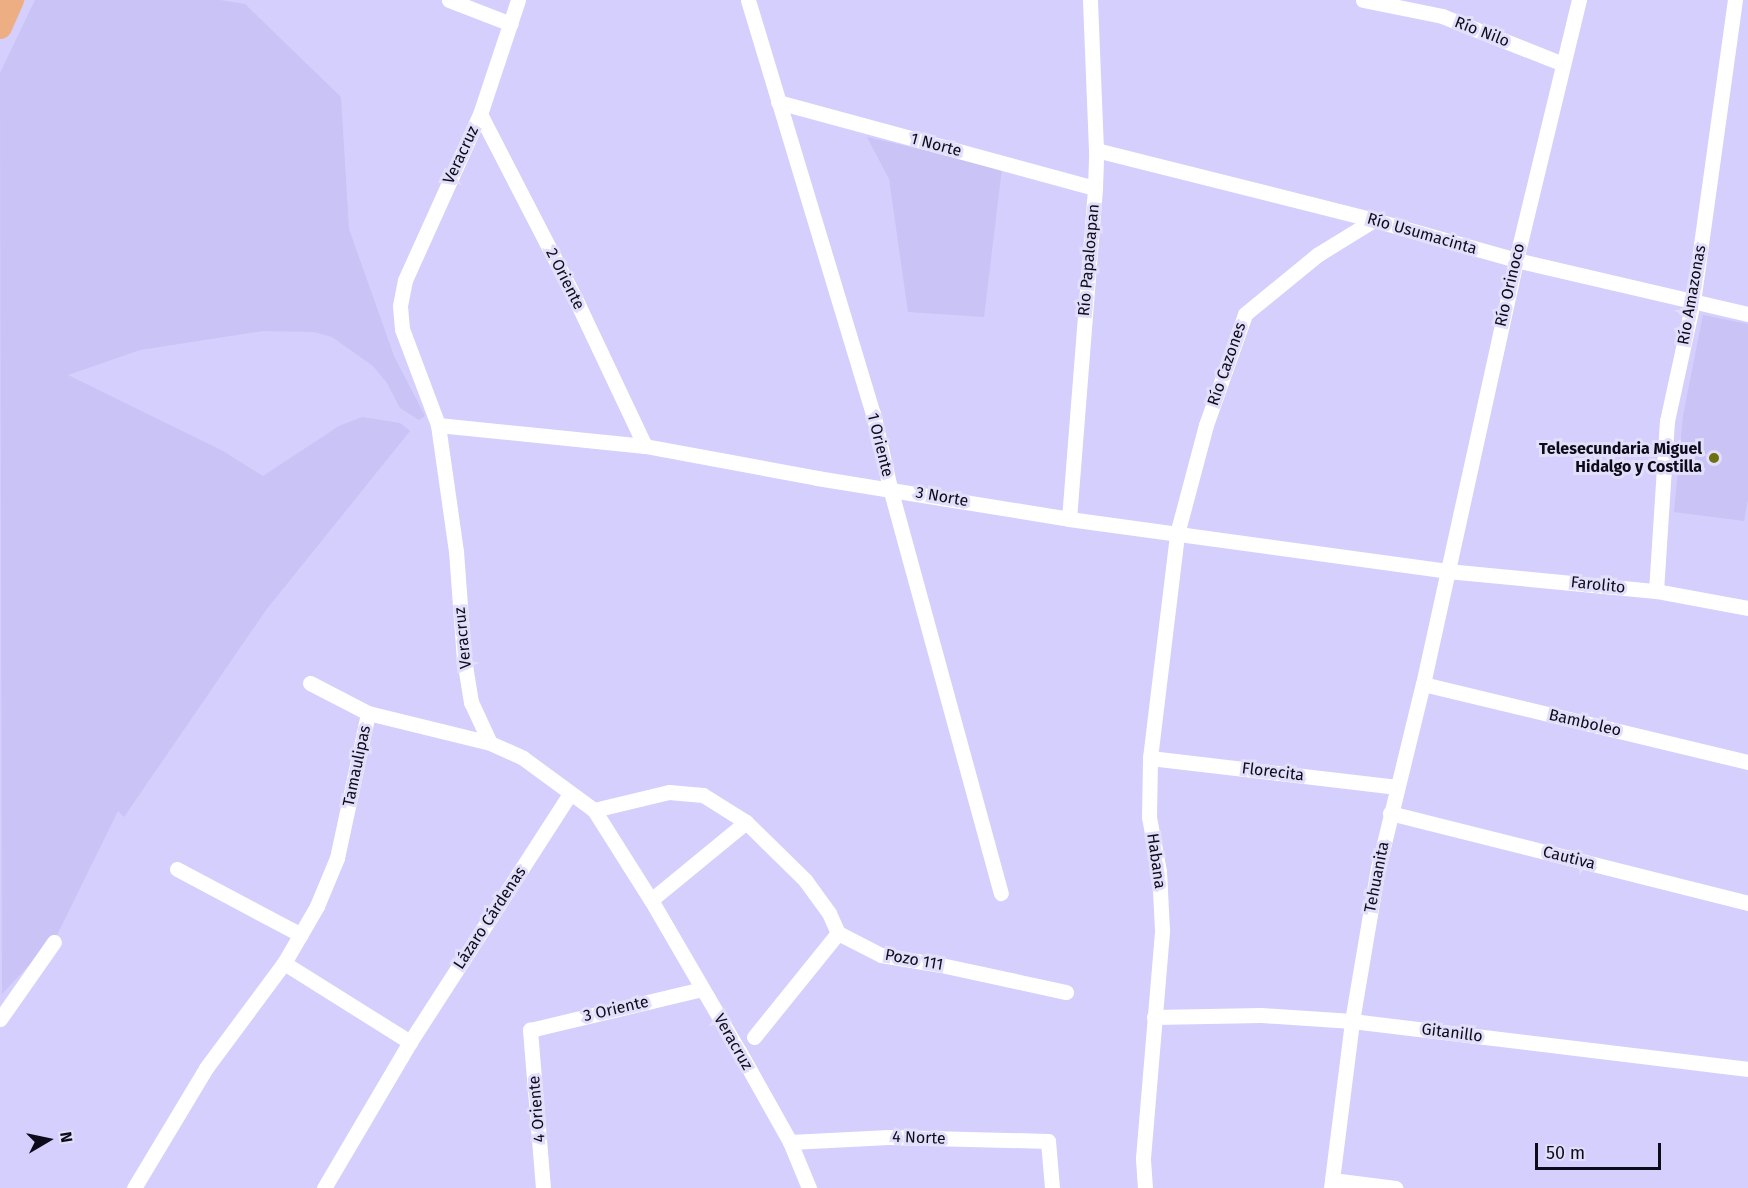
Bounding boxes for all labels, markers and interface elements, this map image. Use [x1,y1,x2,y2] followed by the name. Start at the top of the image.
[1452,13,1512,51] street label: Río Nilo
[439,123,483,187] street label: Veracruz
[908,129,964,161] street label: 1 Norte
[1075,203,1103,317] street label: Río Papaloapan
[1365,209,1479,259] street label: Río Usumacinta
[1491,241,1529,329] street label: Río Orinoco
[1674,244,1710,346] street label: Río Amazonas
[541,245,589,313] street label: 2 Oriente
[1204,320,1250,408] street label: Río Cazones
[863,411,897,479] street label: 1 Oriente
[1539,439,1702,477] place label: Telesecundaria Miguel Hidalgo y Costilla
[1707,451,1721,465] marker: Telesecundaria Miguel Hidalgo y Costilla
[914,483,970,511] street label: 3 Norte
[1570,573,1626,597] street label: Farolito
[450,606,476,670] street label: Veracruz
[1547,705,1623,741] street label: Bamboleo
[339,724,375,808] street label: Tamaulipas
[1241,759,1305,785] street label: Florecita
[1143,832,1169,890] street label: Habana
[1361,840,1393,914] street label: Tehuanita
[1541,842,1597,874] street label: Cautiva
[450,863,530,973] street label: Lázaro Cárdenas
[883,945,945,975] street label: Pozo 111
[582,992,650,1026] street label: 3 Oriente
[709,1010,757,1074] street label: Veracruz
[1420,1020,1484,1046] street label: Gitanillo
[525,1075,549,1143] street label: 4 Oriente
[18,1110,78,1170] north arrow
[892,1127,946,1149] street label: 4 Norte
[56,1130,76,1144] text: N
[1538,1131,1664,1169] scale bar
[1546,1142,1585,1164] text: 50 m

